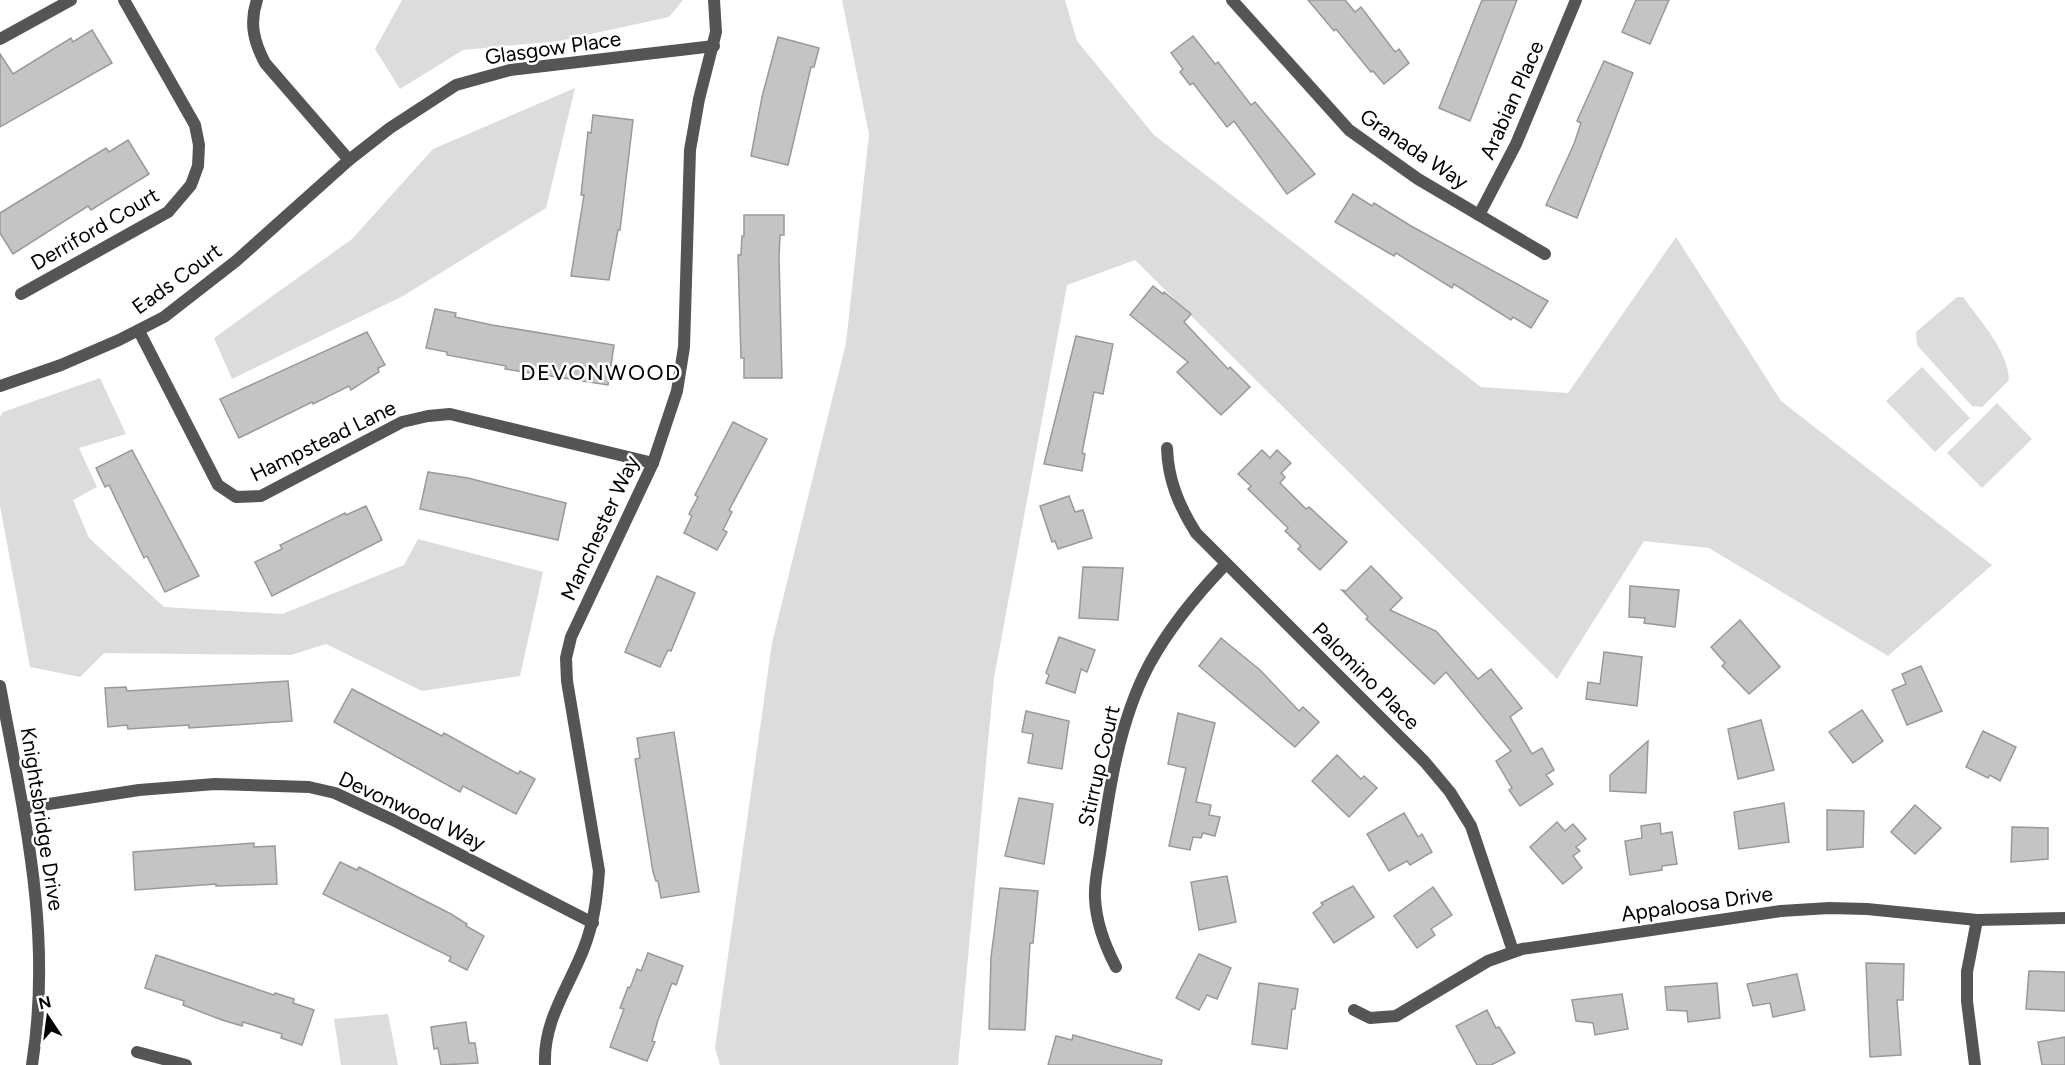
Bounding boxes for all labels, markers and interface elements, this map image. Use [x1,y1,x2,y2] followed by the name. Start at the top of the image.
[483,26,623,69] street label: Glasgow Place
[1474,37,1549,163] street label: Arabian Place
[1355,103,1473,194] street label: Granada Way
[26,182,163,275] street label: Derriford Court
[127,238,226,319] street label: Eads Court
[520,359,682,386] district label: DEVONWOOD
[246,394,400,487] street label: Hampstead Lane
[555,451,644,604] street label: Manchester Way
[1307,617,1425,735] street label: Palomino Place
[1072,703,1125,829] street label: Stirrup Court
[16,725,69,912] street label: Knightsbridge Drive
[335,766,490,855] street label: Devonwood Way
[1619,880,1774,927] street label: Appaloosa Drive
[18,987,78,1047] north arrow
[37,992,53,1014] text: N

